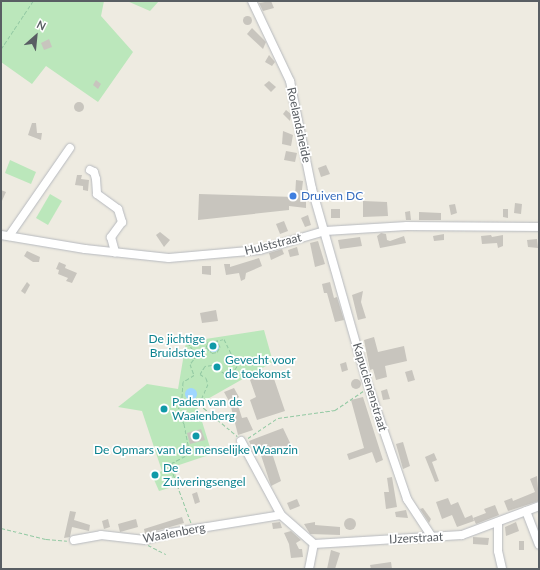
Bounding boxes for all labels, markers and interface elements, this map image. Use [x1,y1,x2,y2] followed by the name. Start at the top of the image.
[16,16,56,56] north arrow
[35,17,48,33] text: N
[284,86,314,164] street label: Roelandsheide
[301,189,363,203] place label: Druiven DC
[288,191,298,201] marker: Druiven DC
[243,230,303,258] street label: Hulststraat
[149,332,205,360] place label: De jichtige Bruidstoet
[208,341,218,351] marker: De jichtige Bruidstoet
[350,341,390,433] street label: Kapucienenstraat
[225,353,296,381] place label: Gevecht voor de toekomst
[212,362,222,372] marker: Gevecht voor de toekomst
[172,395,243,423] place label: Paden van de Waaienberg
[159,404,169,414] marker: Paden van de Waaienberg
[191,431,201,441] marker: De Opmars van de menselijke Waanzin
[94,443,298,457] place label: De Opmars van de menselijke Waanzin
[163,461,246,489] place label: De Zuiveringsengel
[150,470,160,480] marker: De Zuiveringsengel
[142,520,206,546] street label: Waaienberg
[389,529,443,547] street label: IJzerstraat

